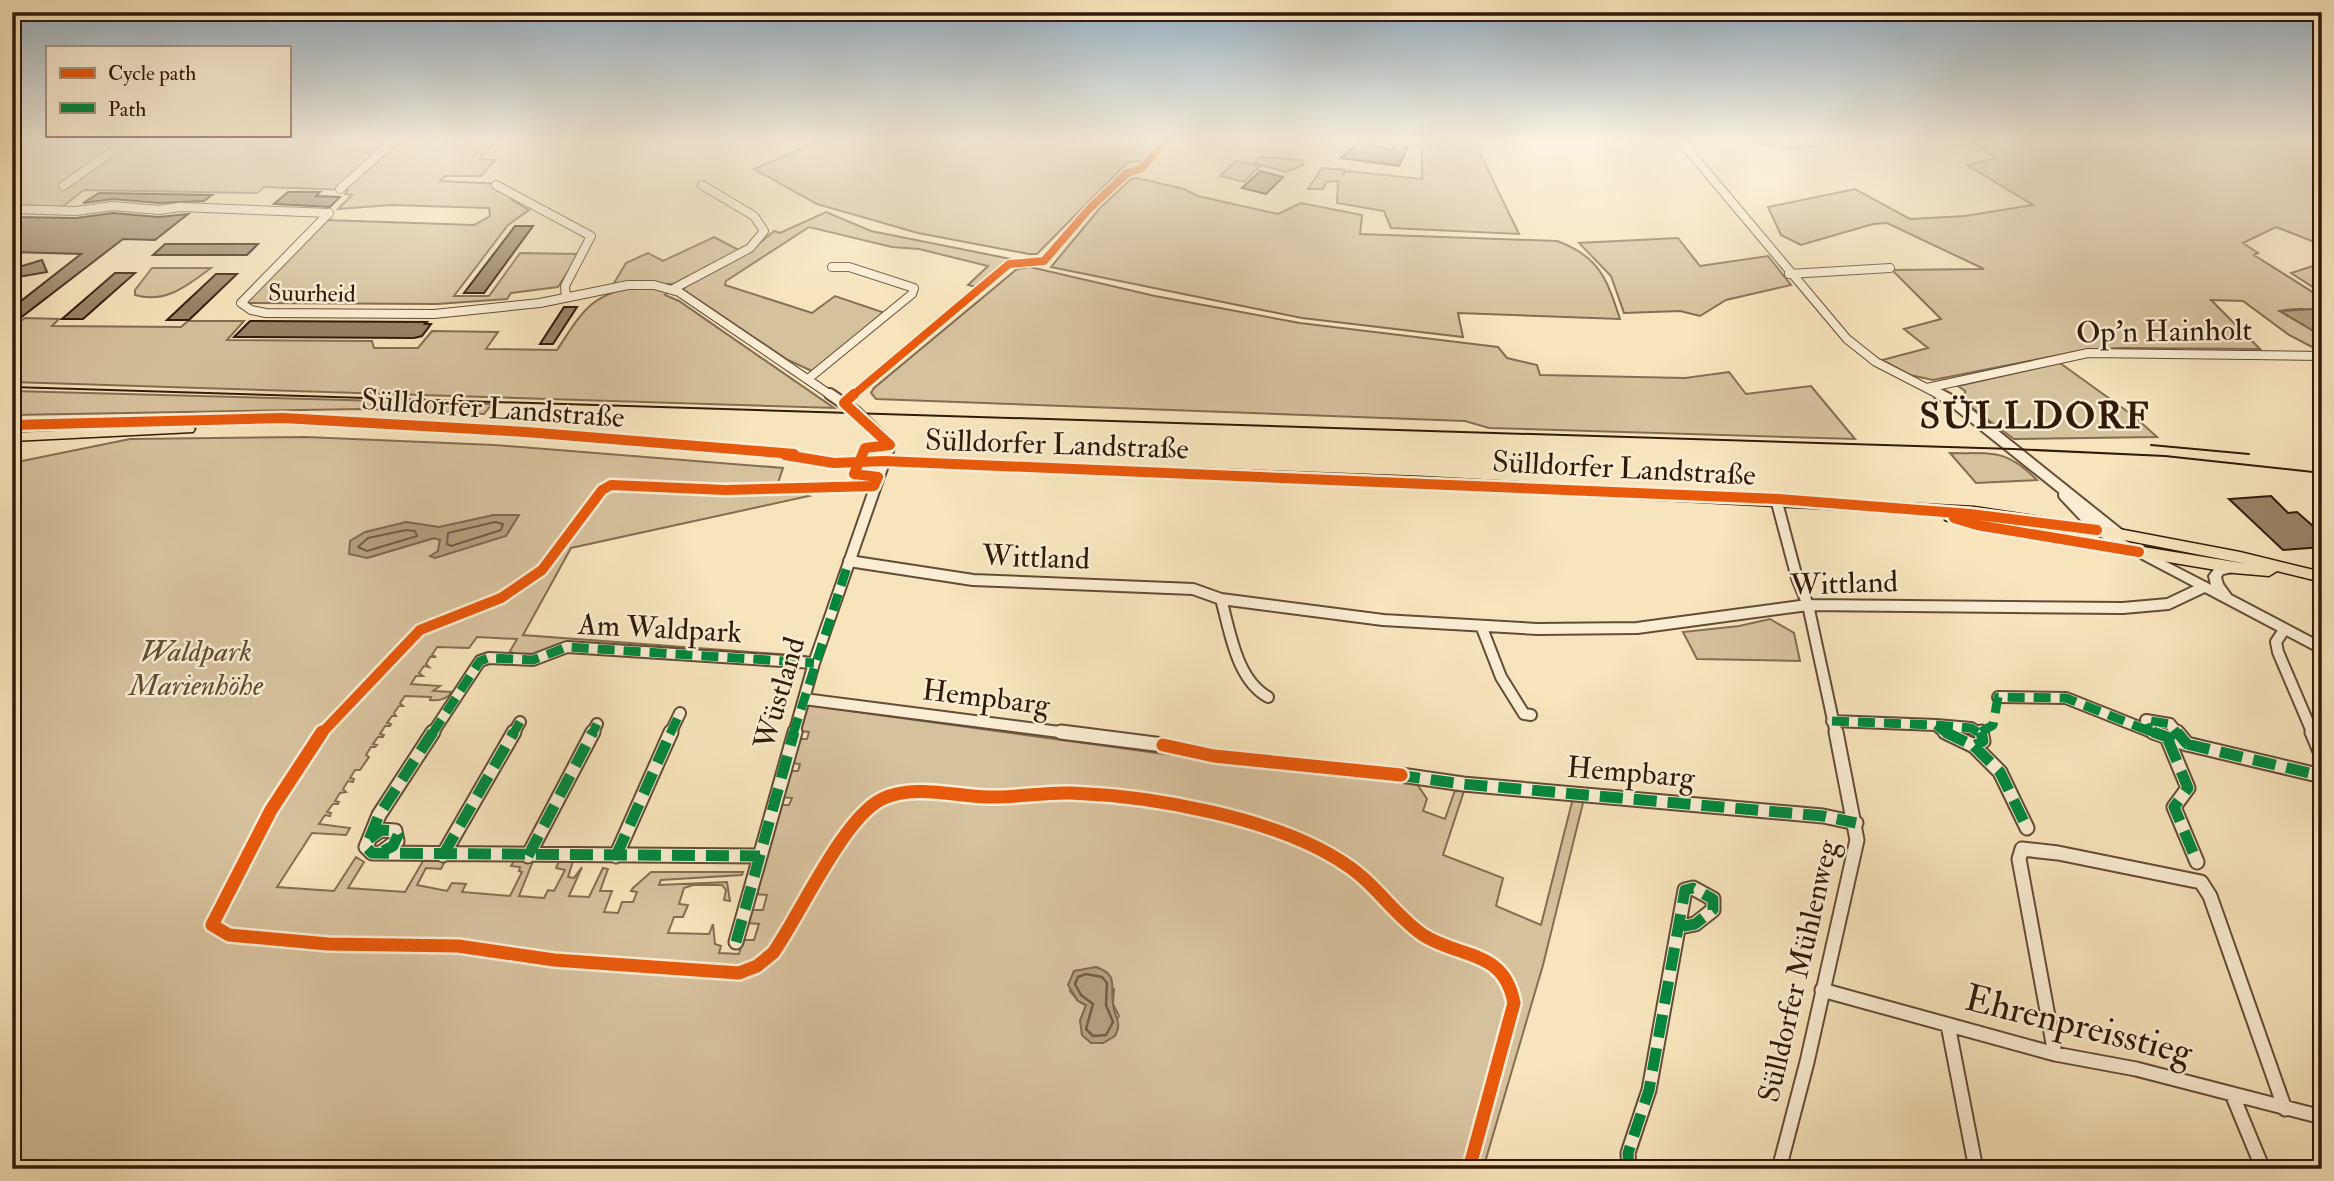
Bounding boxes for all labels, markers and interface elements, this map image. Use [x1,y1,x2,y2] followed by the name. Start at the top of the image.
[46,46,290,136] legend
[108,60,196,87] text: Cycle path
[108,96,146,123] text: Path
[268,277,356,310] street label: Suurheid
[2076,311,2253,352] street label: Op'n Hainholt
[360,381,626,436] street label: Sülldorfer Landstraße
[1920,393,2150,440] district label: SÜLLDORF
[925,421,1189,468] street label: Sülldorfer Landstraße
[1491,443,1757,494] street label: Sülldorfer Landstraße
[980,537,1091,578] street label: Wittland
[1788,563,1899,604] street label: Wittland
[576,606,743,651] street label: Am Waldpark
[127,633,264,704] park label: Waldpark Marienhöhe
[746,633,813,754] street label: Wüstland
[920,671,1053,724] street label: Hempbarg
[1566,748,1698,797] street label: Hempbarg
[1750,835,1847,1106] street label: Sülldorfer Mühlenweg
[1960,975,2198,1077] street label: Ehrenpreisstieg

